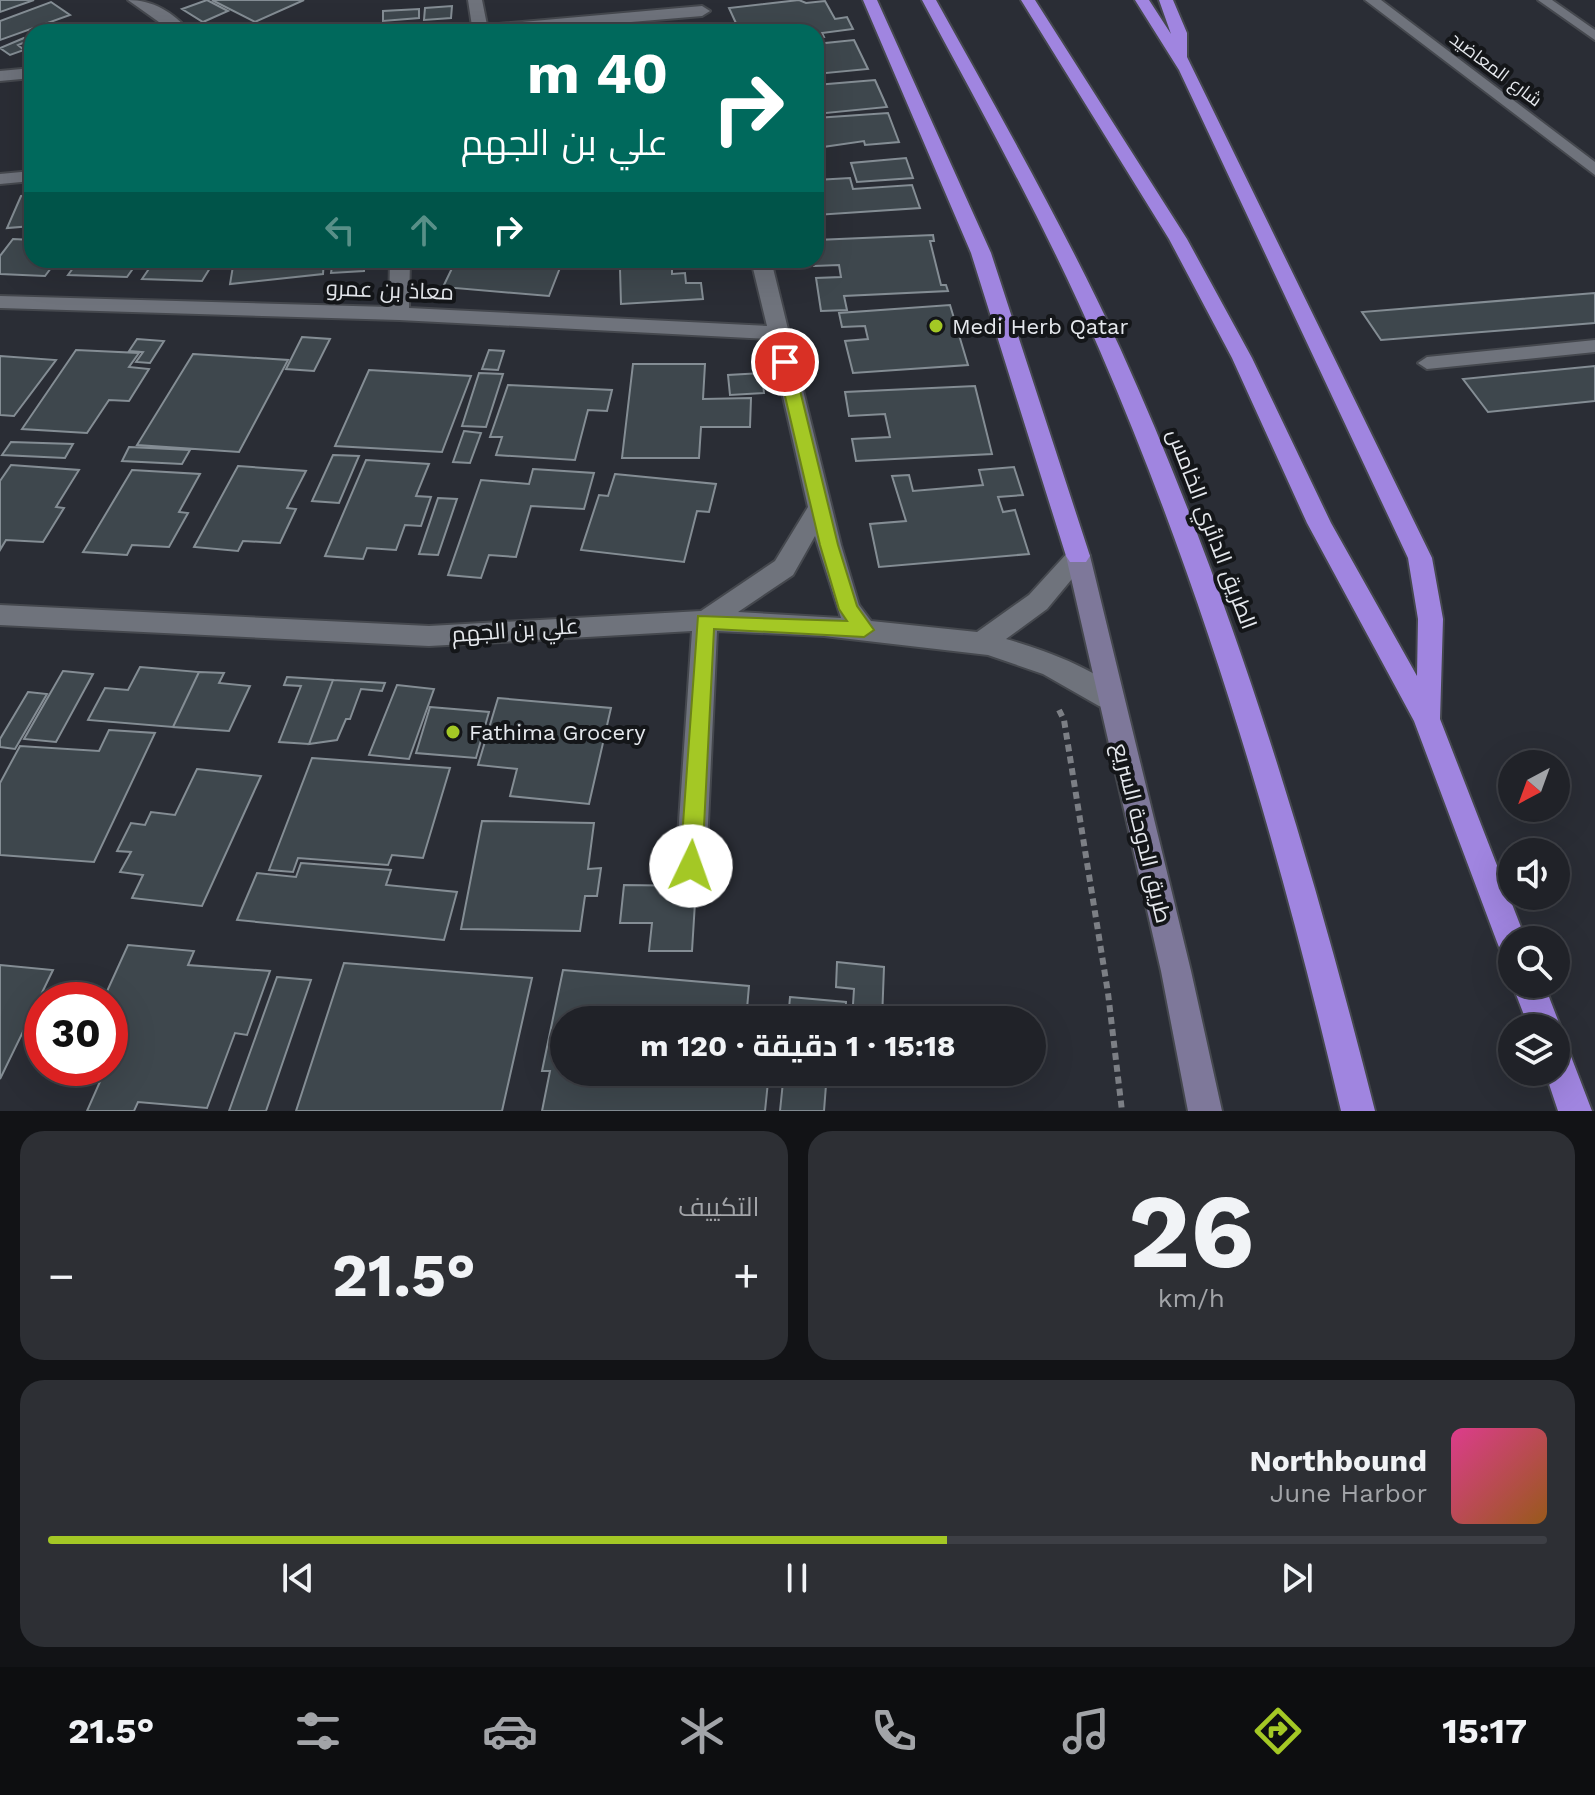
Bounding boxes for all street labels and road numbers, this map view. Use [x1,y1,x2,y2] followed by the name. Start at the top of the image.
[1445,28,1546,112] street label: شارع المعاضيد
[326,275,454,306] street label: معاذ بن عمرو
[1159,425,1262,634] street label: الطريق الدائري الخامس
[451,613,579,651] street label: علي بن الجهم
[1106,740,1176,926] street label: طريق الدوحة السريع

